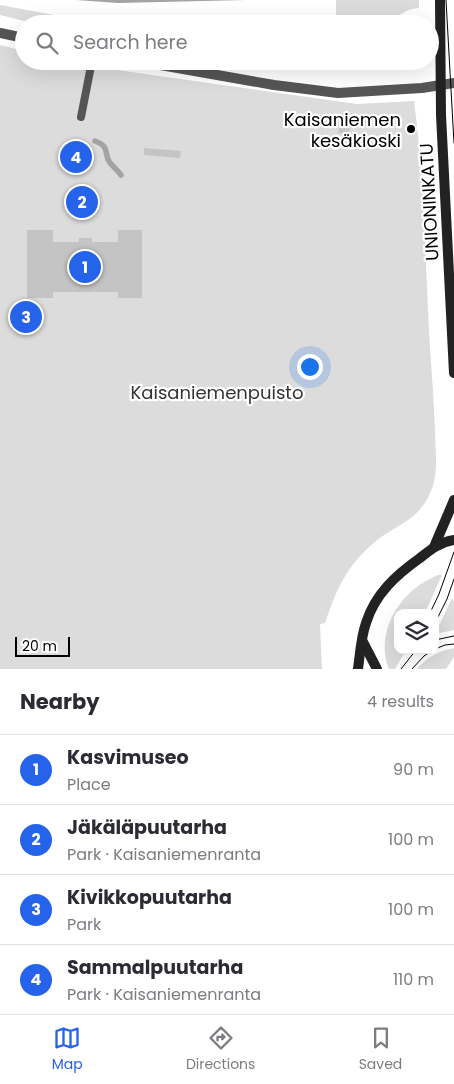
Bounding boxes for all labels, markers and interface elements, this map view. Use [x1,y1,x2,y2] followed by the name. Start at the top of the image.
[15,15,439,70] search box
[33,29,61,57] icon: search
[73,29,187,56] text: Search here
[284,107,401,153] place label: Kaisaniemen kesäkioski
[405,123,417,135] marker: Kaisaniemen kesäkioski
[60,138,92,176] pin: 4
[413,142,445,262] street label: UNIONINKATU
[66,183,98,221] pin: 2
[69,248,101,286] pin: 1
[10,298,42,336] pin: 3
[297,354,323,380] your location
[131,380,303,405] park label: Kaisaniemenpuisto
[394,609,439,654] map controls
[394,609,439,654] button: layers
[15,634,70,657] scale bar
[22,636,57,656] text: 20 m
[20,687,100,716] text: Nearby
[367,690,434,713] text: 4 results
[67,744,189,771] text: Kasvimuseo
[33,758,39,781] text: 1
[393,758,434,781] text: 90 m
[67,773,111,796] text: Place
[67,814,227,841] text: Jäkäläpuutarha
[31,828,41,851] text: 2
[388,828,434,851] text: 100 m
[67,843,261,866] text: Park · Kaisaniemenranta
[67,884,232,911] text: Kivikkopuutarha
[31,898,41,921] text: 3
[388,898,434,921] text: 100 m
[67,913,101,936] text: Park
[67,954,243,981] text: Sammalpuutarha
[31,968,41,991] text: 4
[393,968,434,991] text: 110 m
[67,983,261,1006] text: Park · Kaisaniemenranta
[52,1024,83,1075] tab: Map
[186,1024,255,1075] tab: Directions
[359,1024,402,1075] tab: Saved

